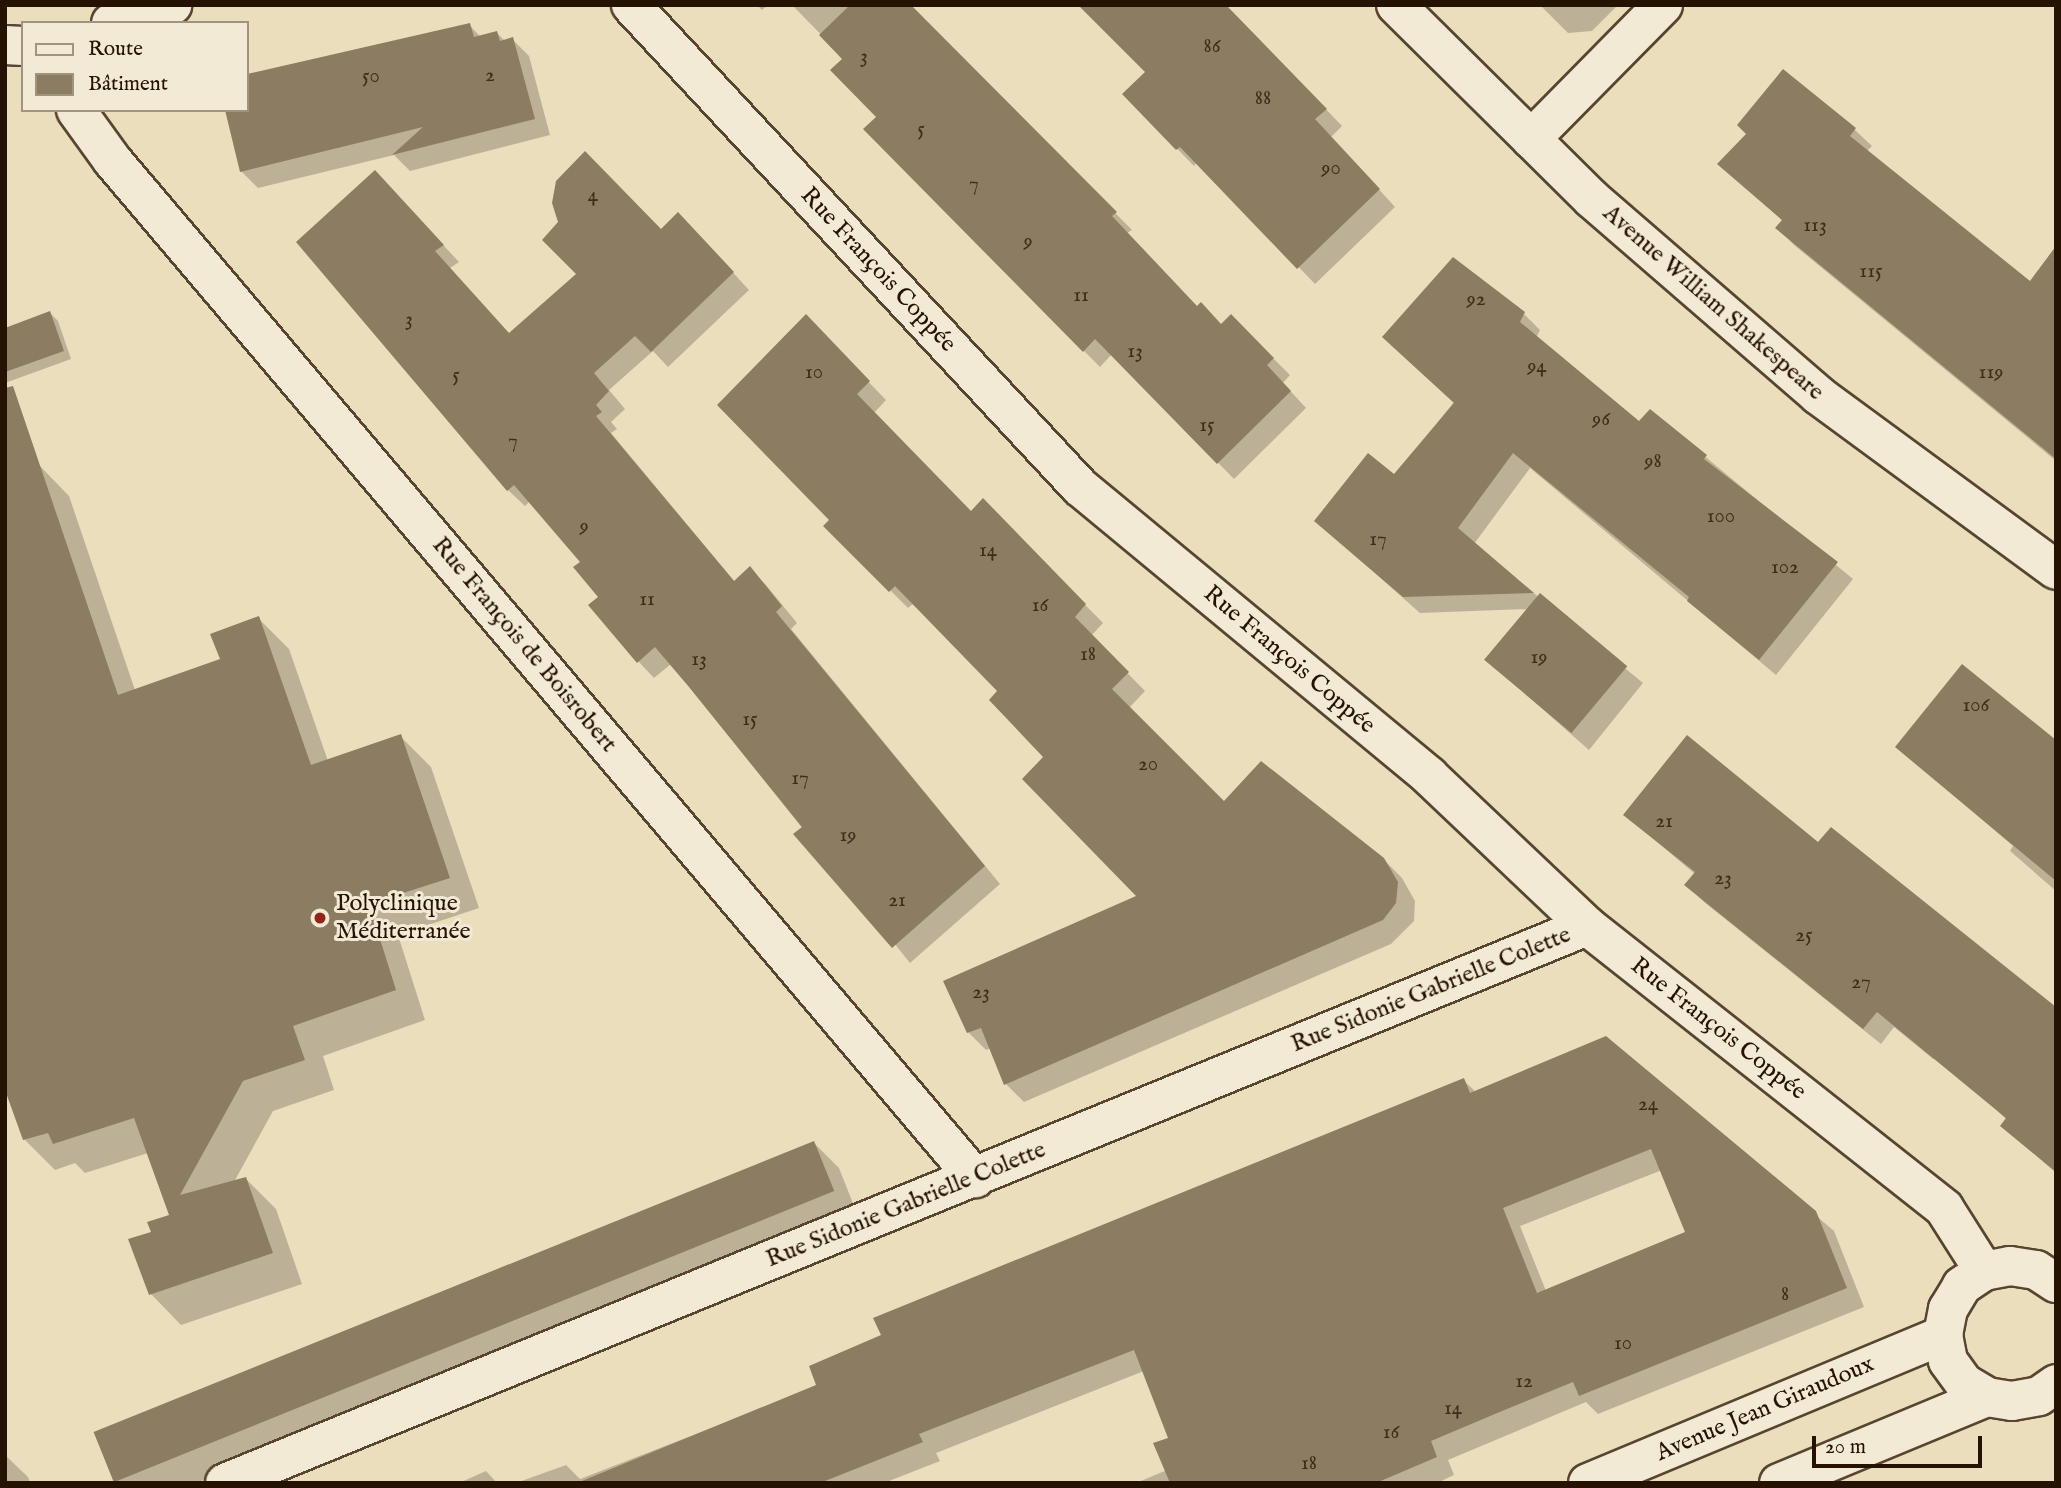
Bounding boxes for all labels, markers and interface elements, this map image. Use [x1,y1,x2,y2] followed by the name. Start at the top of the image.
[21,21,248,112] legend
[1203,34,1221,60] house number: 86
[88,36,143,63] text: Route
[860,44,868,70] house number: 3
[485,63,495,89] house number: 2
[362,64,380,90] house number: 50
[88,71,168,98] text: Bâtiment
[1255,86,1271,112] house number: 88
[917,117,925,143] house number: 5
[1321,156,1341,182] house number: 90
[969,172,979,198] house number: 7
[794,182,962,358] street label: Rue François Coppée
[588,183,598,209] house number: 4
[1597,199,1829,407] street label: Avenue William Shakespeare
[1803,213,1827,239] house number: 113
[1023,229,1033,255] house number: 9
[1859,259,1883,285] house number: 115
[1073,283,1089,309] house number: 11
[1466,287,1486,313] house number: 92
[405,307,413,333] house number: 3
[1127,339,1143,365] house number: 13
[1527,354,1547,380] house number: 94
[805,360,823,386] house number: 10
[1979,360,2003,386] house number: 119
[452,363,460,389] house number: 5
[1592,407,1610,433] house number: 96
[1199,413,1215,439] house number: 15
[508,429,518,455] house number: 7
[1644,449,1662,475] house number: 98
[1707,504,1735,530] house number: 100
[579,514,589,540] house number: 9
[1369,527,1387,553] house number: 17
[425,531,623,759] street label: Rue François de Boisrobert
[979,538,997,564] house number: 14
[1771,555,1799,581] house number: 102
[1197,580,1381,740] street label: Rue François Coppée
[639,587,655,613] house number: 11
[1032,593,1048,619] house number: 16
[1080,642,1096,668] house number: 18
[1531,645,1547,671] house number: 19
[691,647,707,673] house number: 13
[1963,693,1989,719] house number: 106
[742,707,758,733] house number: 15
[1138,752,1158,778] house number: 20
[791,766,809,792] house number: 17
[1655,809,1673,835] house number: 21
[840,823,856,849] house number: 19
[1714,866,1732,892] house number: 23
[888,888,906,914] house number: 21
[336,890,471,946] place label: Polyclinique Méditerranée
[310,908,330,928] marker: Polyclinique Méditerranée
[1287,921,1575,1059] street label: Rue Sidonie Gabrielle Colette
[1795,923,1813,949] house number: 25
[1624,951,1812,1107] street label: Rue François Coppée
[1851,970,1871,996] house number: 27
[972,980,990,1006] house number: 23
[1638,1092,1658,1118] house number: 24
[762,1136,1050,1274] street label: Rue Sidonie Gabrielle Colette
[1781,1282,1789,1308] house number: 8
[1614,1331,1632,1357] house number: 10
[1652,1350,1878,1468] street label: Avenue Jean Giraudoux
[1515,1369,1533,1395] house number: 12
[1444,1396,1462,1422] house number: 14
[1383,1420,1399,1446] house number: 16
[1816,1422,1986,1466] scale bar
[1825,1434,1866,1461] text: 20 m
[1301,1451,1317,1477] house number: 18

